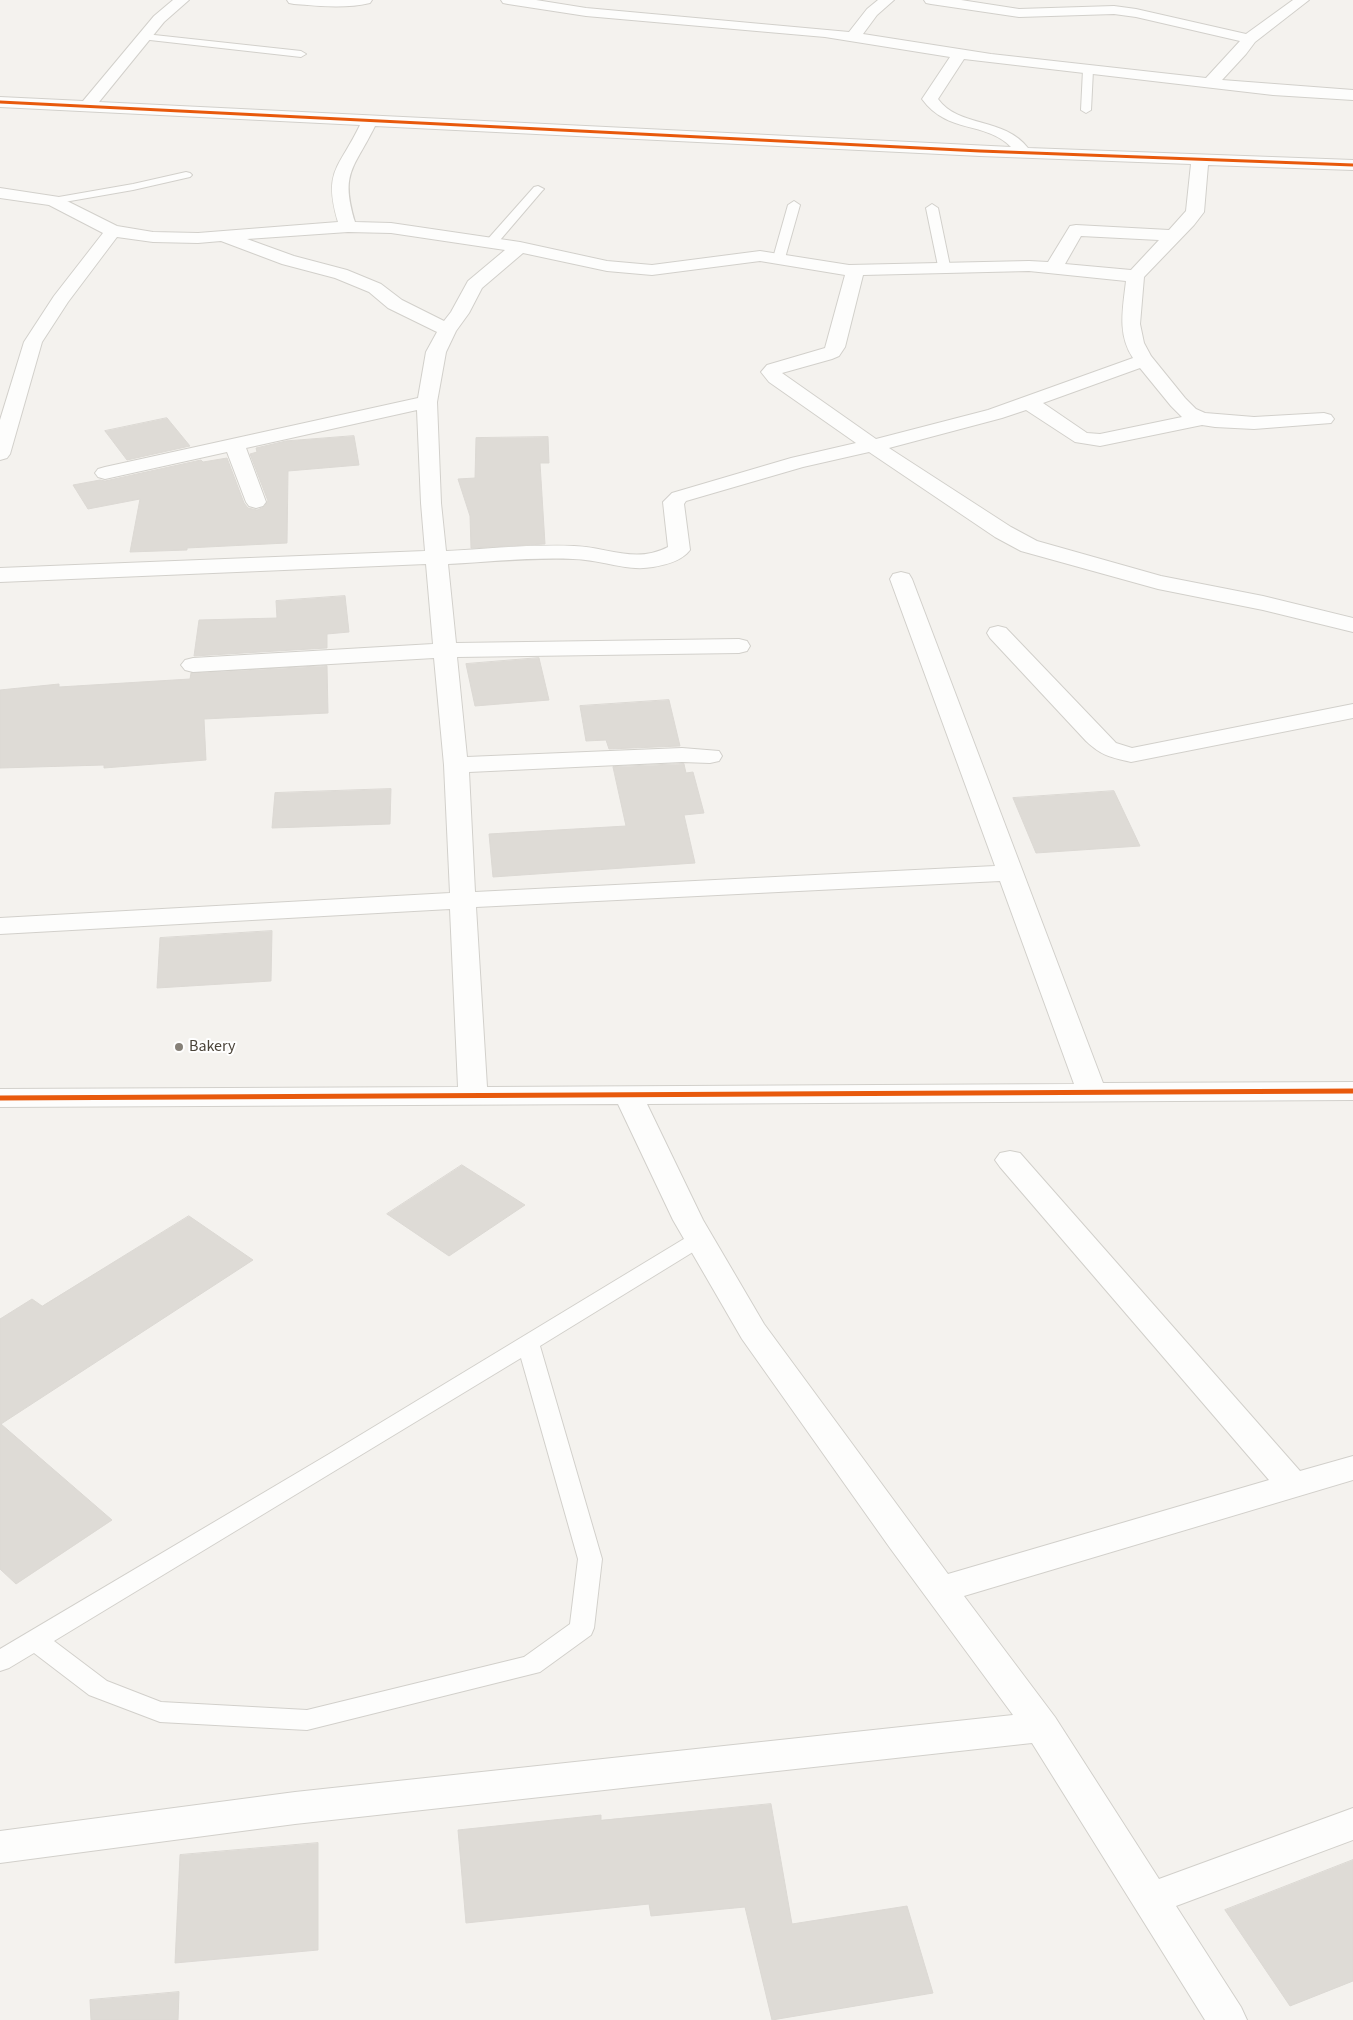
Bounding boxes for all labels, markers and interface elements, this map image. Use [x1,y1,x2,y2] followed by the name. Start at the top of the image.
[189,1037,235,1057] place label: Bakery
[173,1041,185,1053] marker: Bakery

